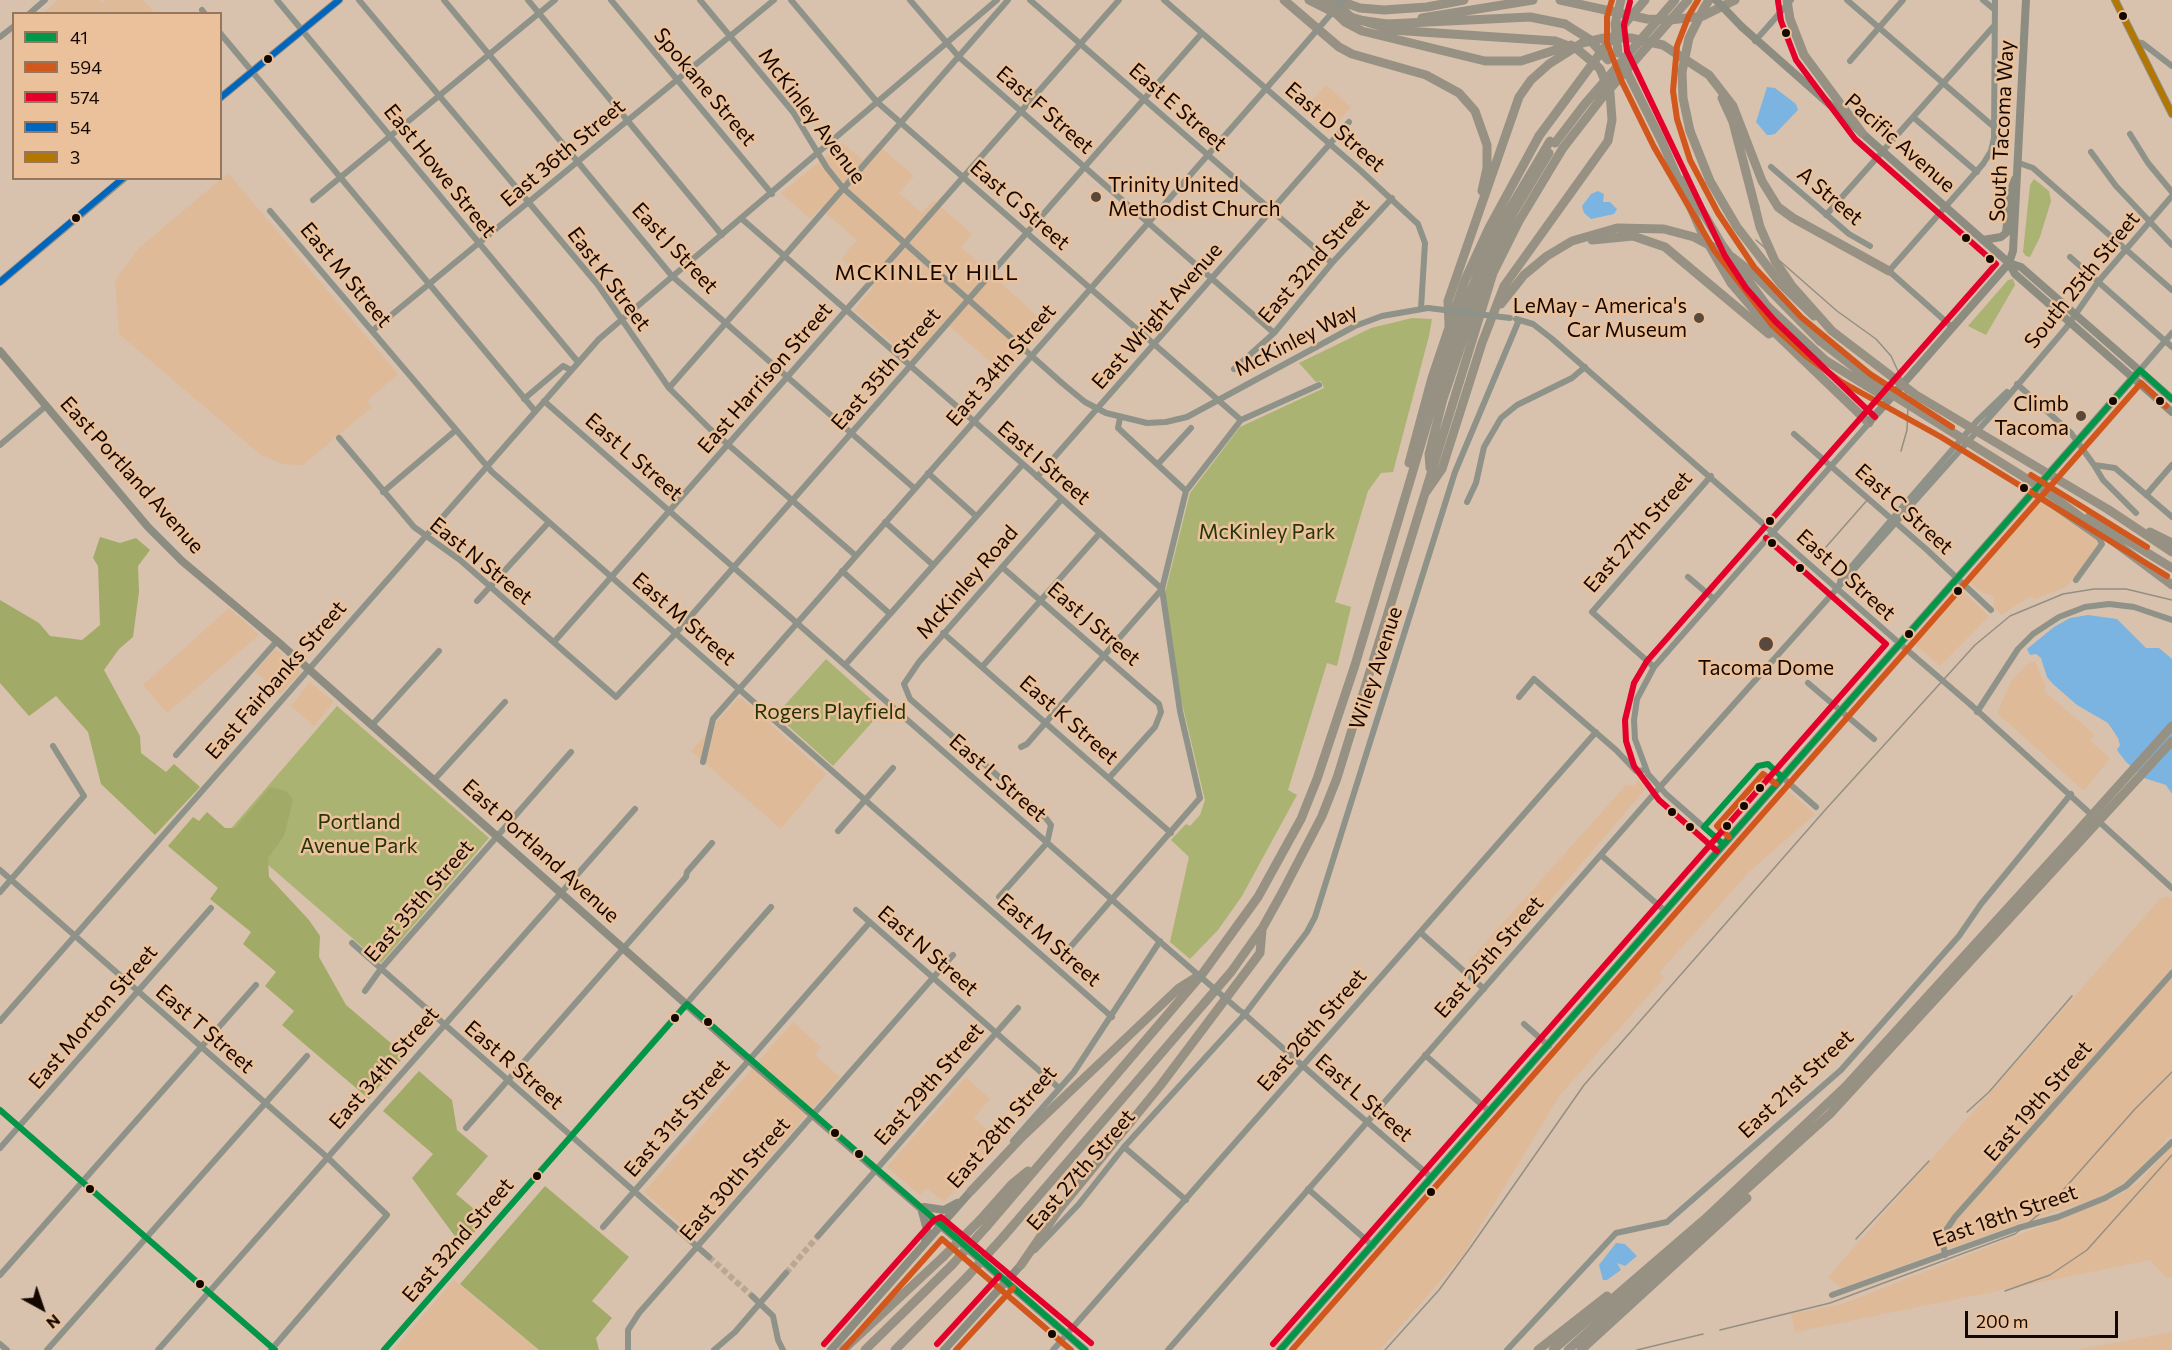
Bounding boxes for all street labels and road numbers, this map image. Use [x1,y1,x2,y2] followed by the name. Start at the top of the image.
[648,23,762,151] street label: Spokane Street
[1985,39,2019,223] street label: South Tacoma Way
[753,43,871,189] street label: McKinley Avenue
[1124,58,1232,156] street label: East E Street
[991,61,1099,159] street label: East F Street
[1280,77,1390,177] street label: East D Street
[1840,88,1960,198] street label: Pacific Avenue
[496,94,630,212] street label: East 36th Street
[378,99,502,243] street label: East Howe Street
[965,155,1075,255] street label: East G Street
[1792,161,1868,231] street label: A Street
[1253,194,1375,328] street label: East 32nd Street
[627,197,723,299] street label: East J Street
[2019,206,2145,354] street label: South 25th Street
[295,217,397,333] street label: East M Street
[562,222,656,336] street label: East K Street
[1087,238,1227,394] street label: East Wright Avenue
[693,297,837,459] street label: East Harrison Street
[1230,298,1362,382] street label: McKinley Way
[941,299,1061,431] street label: East 34th Street
[826,303,946,435] street label: East 35th Street
[55,391,209,559] street label: East Portland Avenue
[580,408,688,506] street label: East L Street
[992,416,1096,510] street label: East I Street
[1850,458,1958,560] street label: East C Street
[1579,466,1697,598] street label: East 27th Street
[425,512,537,610] street label: East N Street
[911,520,1023,644] street label: McKinley Road
[1791,524,1901,626] street label: East D Street
[627,567,741,671] street label: East M Street
[1042,577,1146,671] street label: East J Street
[200,596,352,764] street label: East Fairbanks Street
[1344,603,1408,733] street label: Wiley Avenue
[1014,670,1124,770] street label: East K Street
[944,729,1052,827] street label: East L Street
[457,774,625,928] street label: East Portland Avenue
[359,835,479,967] street label: East 35th Street
[992,888,1106,992] street label: East M Street
[1429,891,1549,1023] street label: East 25th Street
[873,901,983,1001] street label: East N Street
[23,940,163,1094] street label: East Morton Street
[1252,964,1372,1096] street label: East 26th Street
[151,979,259,1079] street label: East T Street
[324,1002,444,1134] street label: East 34th Street
[459,1015,569,1115] street label: East R Street
[869,1018,989,1150] street label: East 29th Street
[1733,1024,1859,1144] street label: East 21st Street
[1979,1036,2097,1166] street label: East 19th Street
[1310,1049,1418,1147] street label: East L Street
[619,1054,735,1182] street label: East 31st Street
[942,1061,1062,1193] street label: East 28th Street
[1022,1104,1140,1236] street label: East 27th Street
[675,1112,795,1246] street label: East 30th Street
[397,1173,519,1307] street label: East 32nd Street
[1929,1179,2081,1253] street label: East 18th Street

